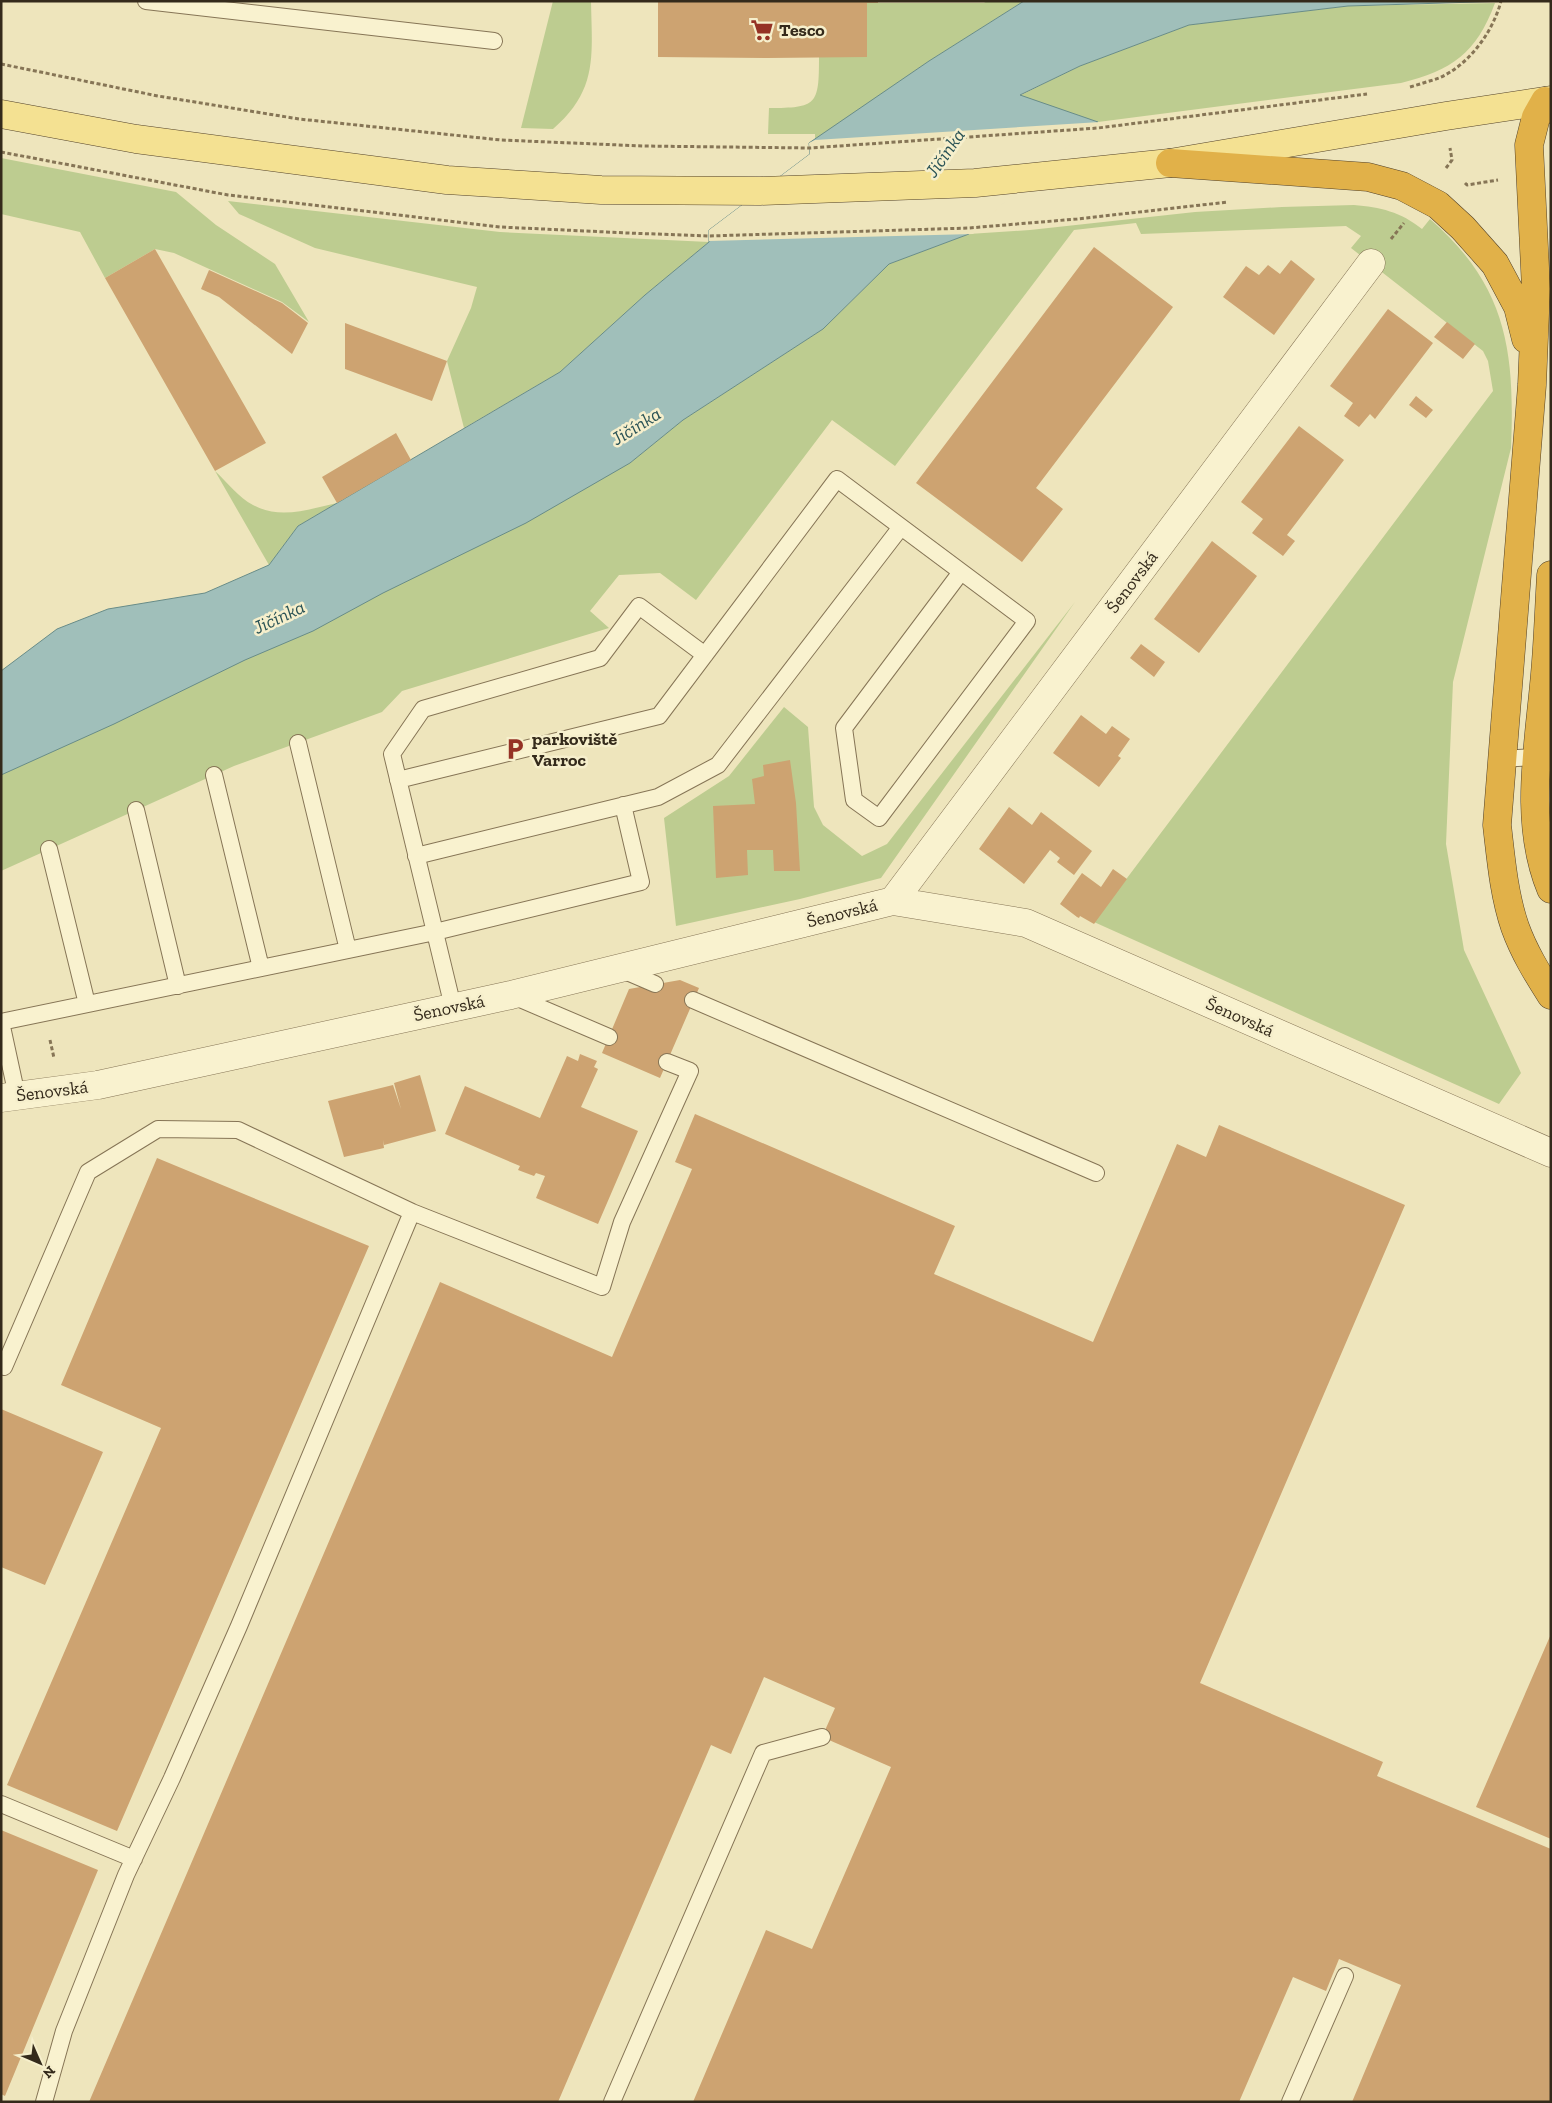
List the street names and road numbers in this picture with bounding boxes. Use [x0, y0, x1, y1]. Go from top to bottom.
street label: Šenovská [1101, 546, 1163, 617]
street label: Šenovská [804, 894, 880, 932]
street label: Šenovská [411, 990, 487, 1026]
street label: Šenovská [1203, 992, 1278, 1042]
street label: Šenovská [15, 1076, 89, 1106]

